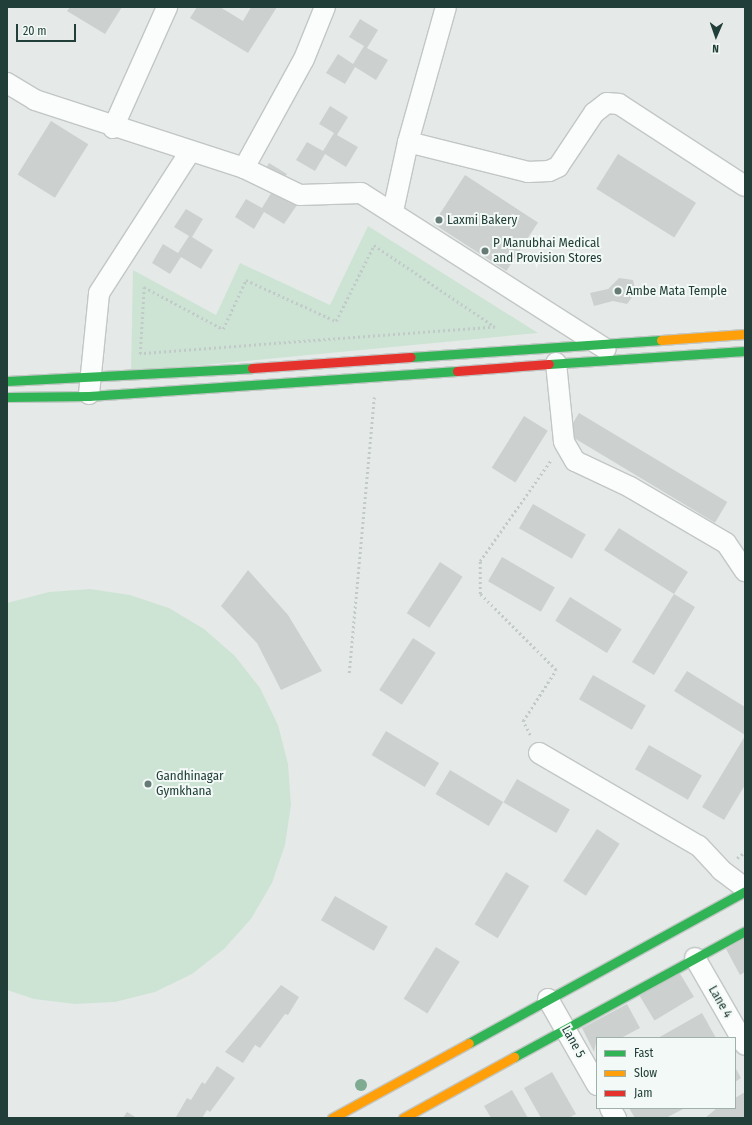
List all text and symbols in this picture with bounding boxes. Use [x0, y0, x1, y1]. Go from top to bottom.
scale bar [18, 16, 78, 42]
north arrow [696, 16, 736, 56]
text: 20 m [23, 24, 47, 38]
text: N [712, 42, 719, 55]
place label: Laxmi Bakery [447, 212, 517, 228]
marker: Laxmi Bakery [434, 215, 444, 225]
place label: P Manubhai Medical and Provision Stores [493, 236, 602, 267]
marker: P Manubhai Medical and Provision Stores [480, 246, 490, 256]
place label: Ambe Mata Temple [626, 283, 727, 299]
marker: Ambe Mata Temple [613, 286, 623, 296]
place label: Gandhinagar Gymkhana [156, 769, 224, 800]
marker: Gandhinagar Gymkhana [143, 779, 153, 789]
street label: Lane 4 [705, 983, 735, 1021]
street label: Lane 5 [558, 1023, 588, 1061]
legend [596, 1037, 736, 1109]
text: Fast [634, 1046, 653, 1060]
text: Slow [634, 1066, 657, 1080]
text: Jam [634, 1086, 652, 1100]

